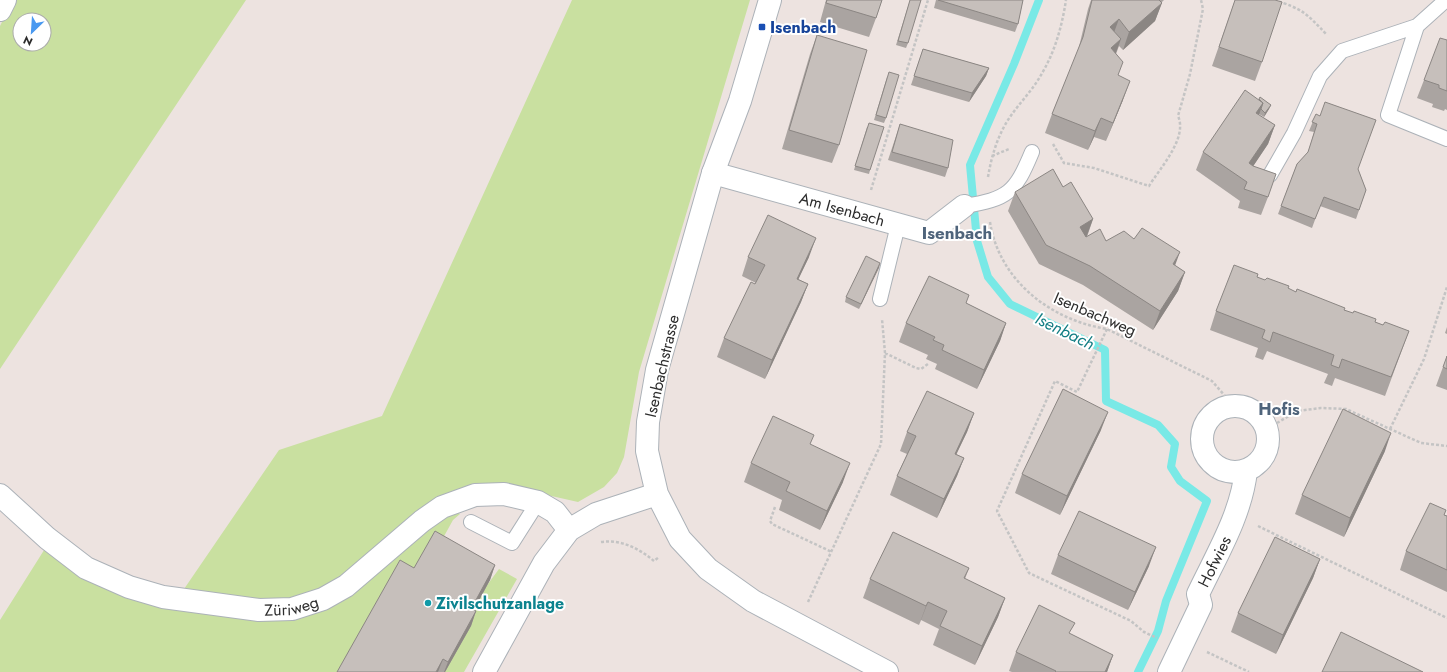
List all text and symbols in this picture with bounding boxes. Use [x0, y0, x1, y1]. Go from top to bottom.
north arrow [12, 12, 52, 52]
place label: Isenbach [770, 16, 836, 39]
marker: Isenbach [757, 22, 767, 32]
text: N [20, 32, 35, 50]
street label: Am Isenbach [797, 186, 887, 232]
district label: Isenbach [922, 221, 992, 245]
street label: Isenbachweg [1051, 288, 1139, 340]
water label: Isenbach [1032, 308, 1098, 354]
street label: Isenbachstrasse [639, 313, 685, 419]
district label: Hofis [1258, 397, 1300, 421]
street label: Hofwies [1192, 532, 1236, 591]
street label: Züriweg [264, 590, 321, 621]
place label: Zivilschutzanlage [436, 592, 564, 615]
marker: Zivilschutzanlage [423, 598, 433, 608]

